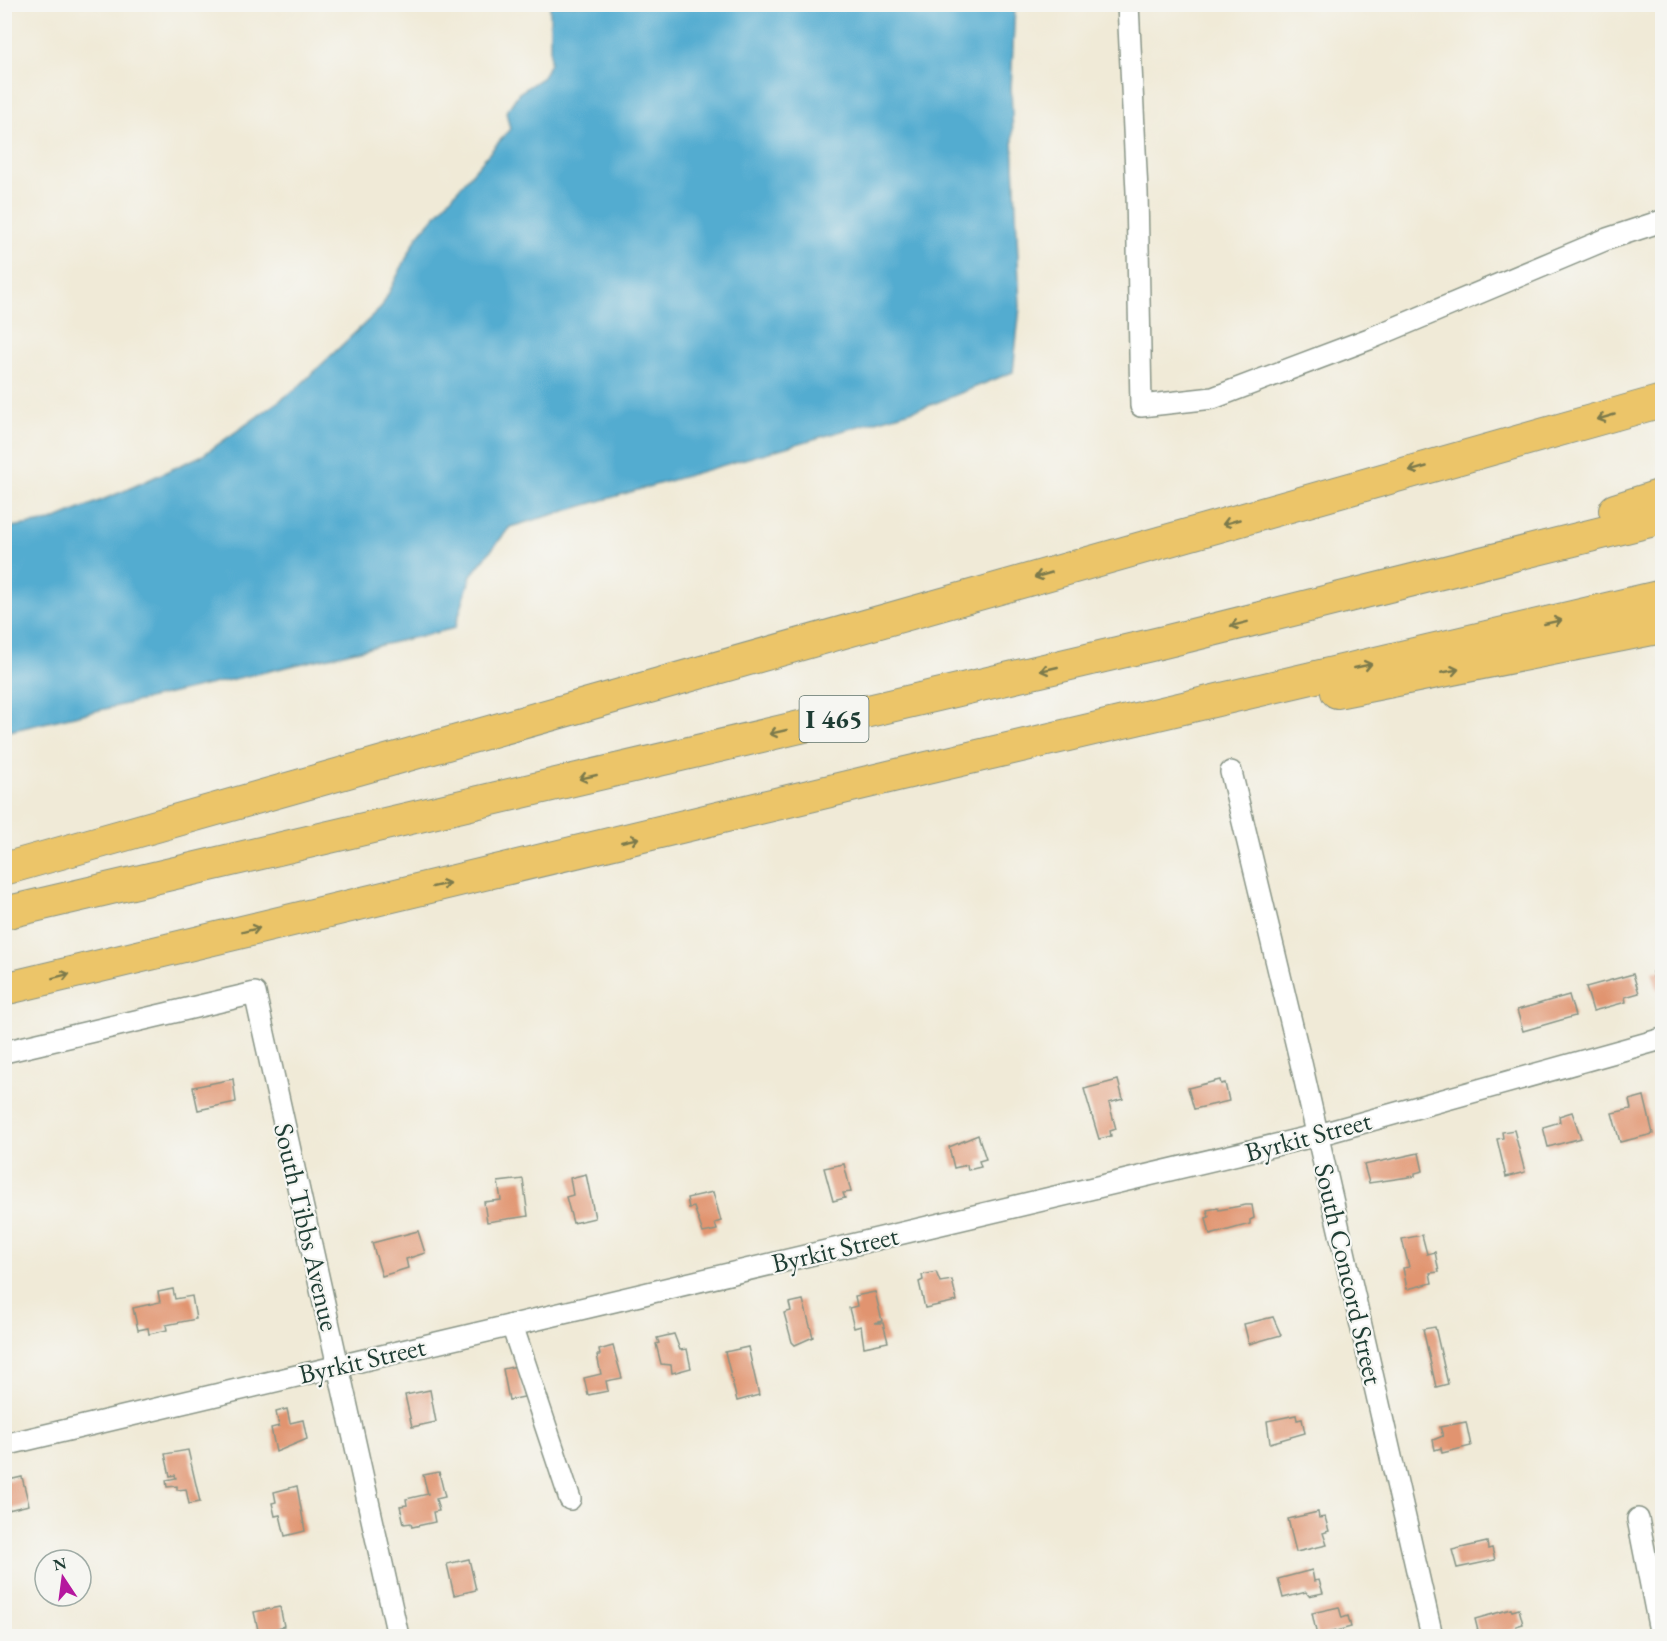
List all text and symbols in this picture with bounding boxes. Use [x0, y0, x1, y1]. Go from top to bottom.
one-way arrow [1597, 411, 1616, 423]
one-way arrow [1409, 464, 1428, 475]
one-way arrow [1222, 517, 1241, 528]
one-way arrow [1034, 570, 1053, 582]
one-way arrow [1543, 615, 1562, 627]
one-way arrow [1230, 618, 1249, 630]
one-way arrow [1353, 659, 1372, 671]
one-way arrow [1040, 663, 1059, 675]
one-way arrow [1440, 666, 1459, 677]
road number: I 465 [800, 696, 868, 742]
one-way arrow [768, 727, 787, 739]
one-way arrow [578, 771, 597, 783]
one-way arrow [621, 833, 640, 845]
one-way arrow [431, 878, 450, 890]
one-way arrow [241, 924, 260, 935]
one-way arrow [52, 969, 71, 981]
street label: Byrkit Street [1241, 1102, 1375, 1170]
street label: South Tibbs Avenue [266, 1120, 348, 1334]
street label: South Concord Street [1307, 1160, 1392, 1389]
street label: Byrkit Street [768, 1217, 902, 1281]
street label: Byrkit Street [295, 1328, 429, 1392]
north arrow [33, 1548, 93, 1608]
text: N [51, 1552, 68, 1576]

